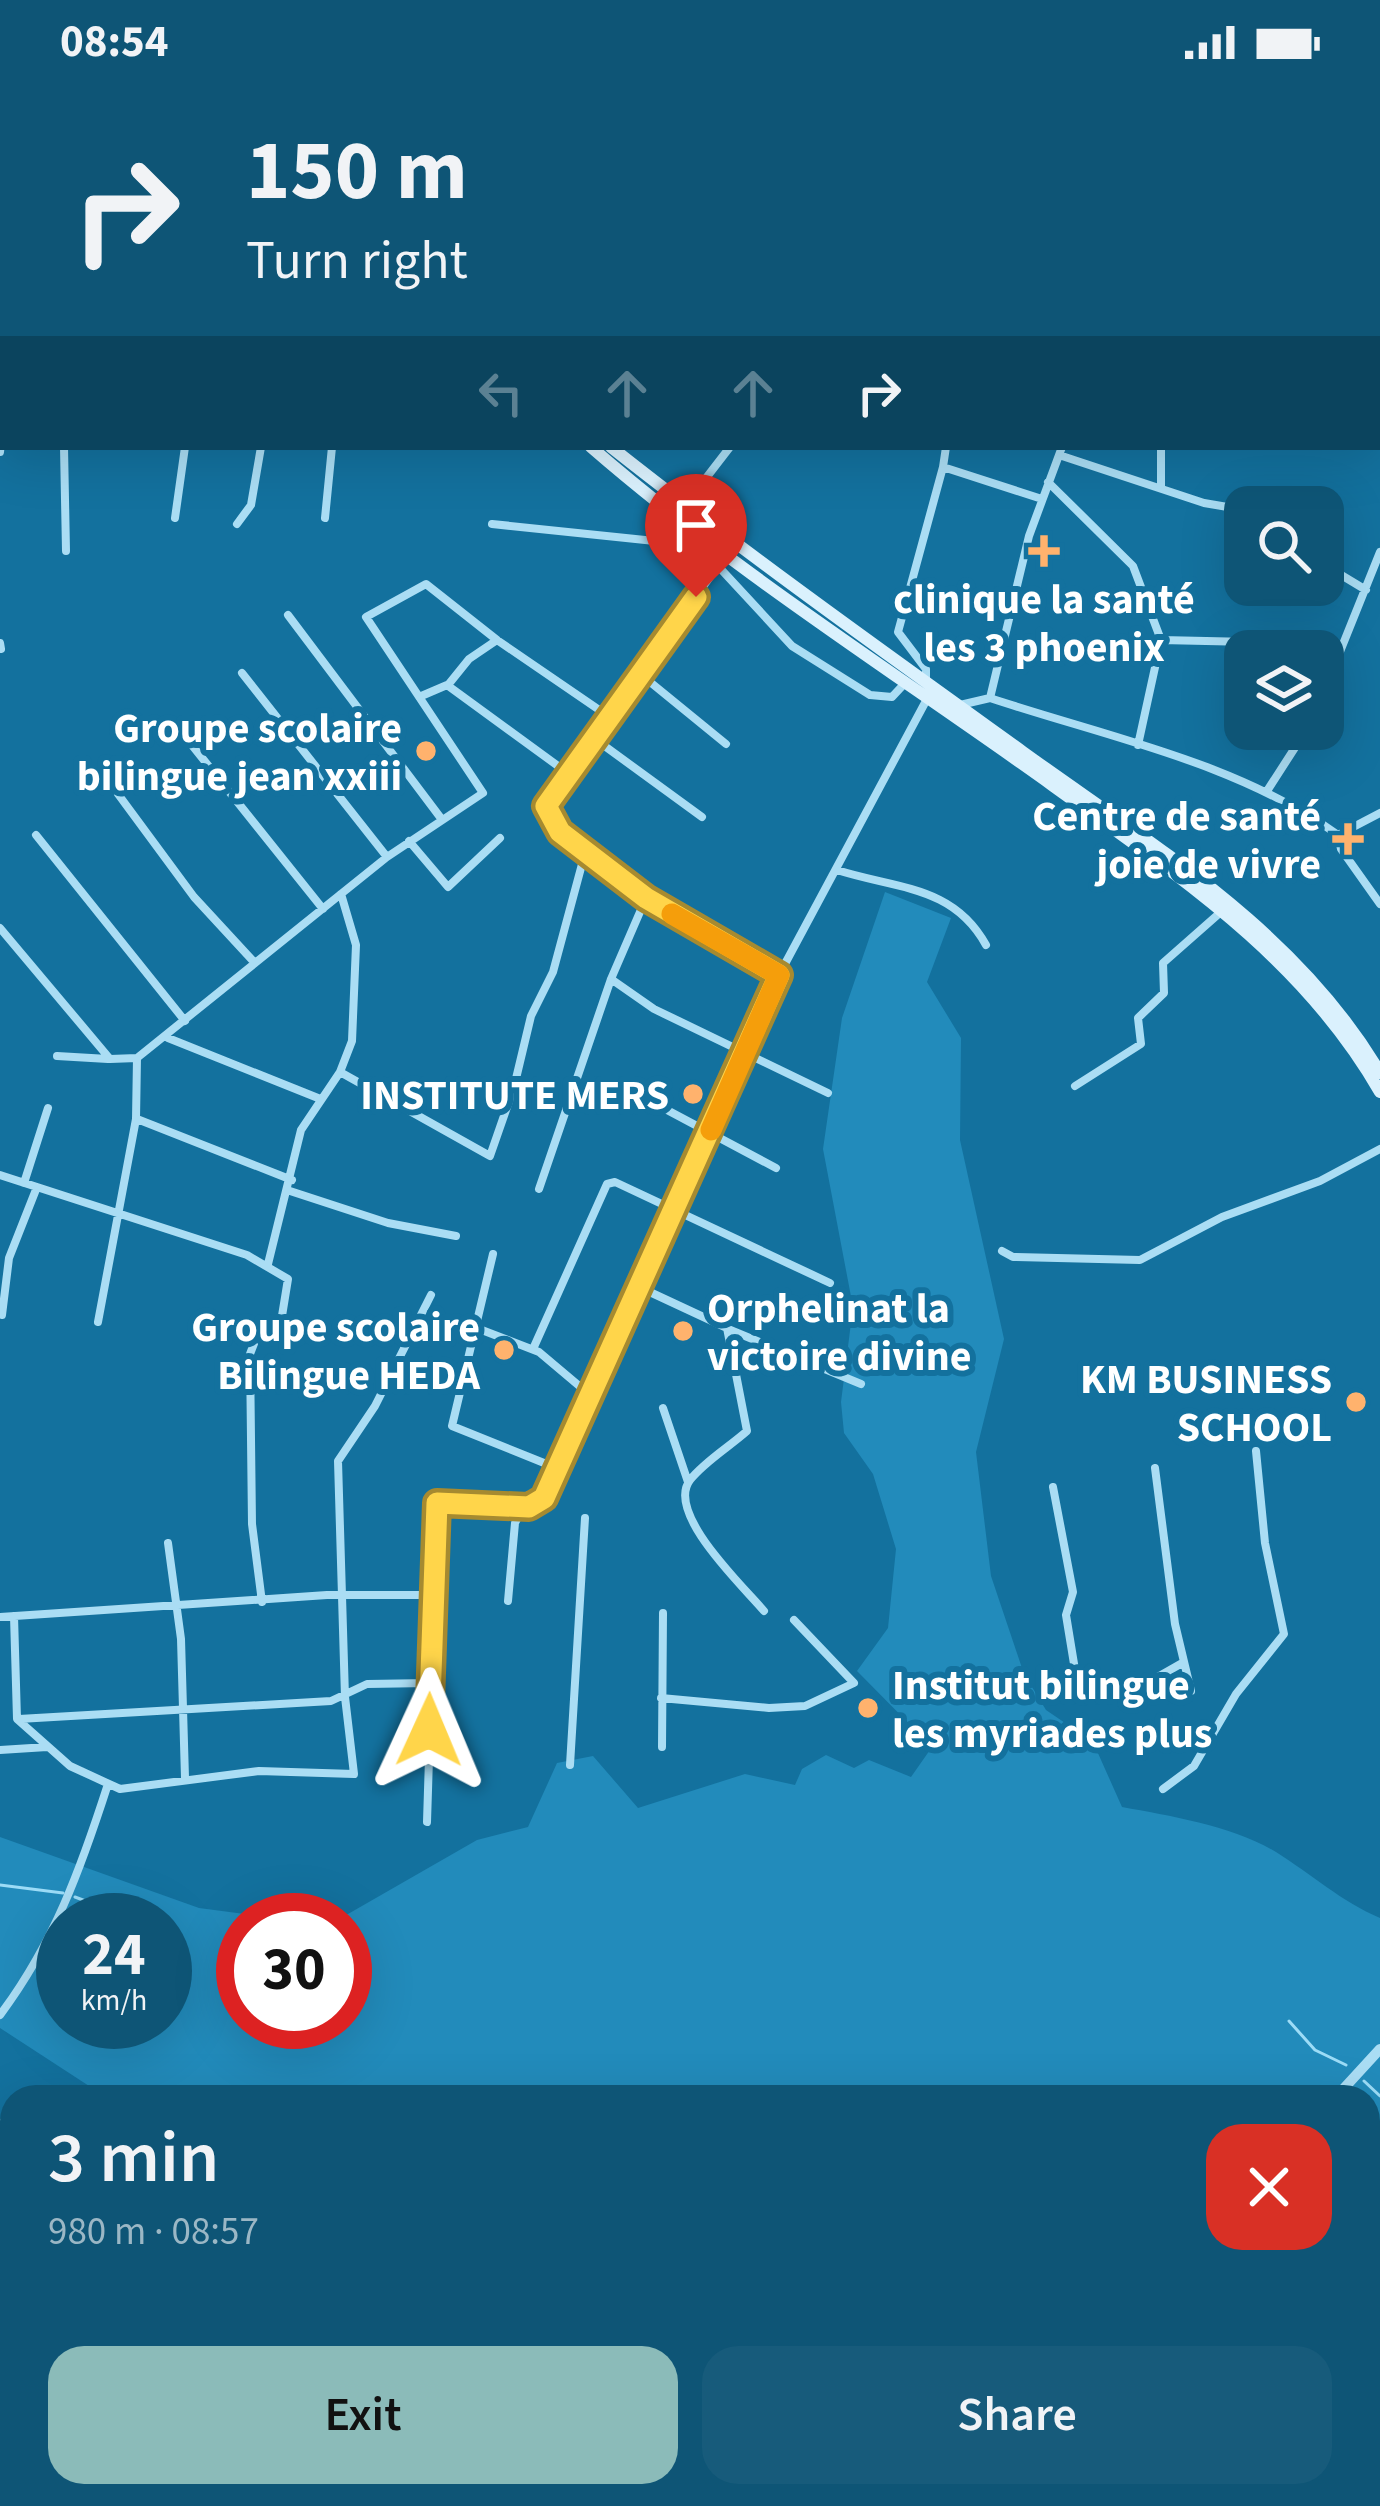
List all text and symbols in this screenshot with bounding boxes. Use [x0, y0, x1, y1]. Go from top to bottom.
text: 08:54 [60, 10, 169, 74]
text: 150 m [246, 112, 468, 232]
icon: right [48, 132, 204, 288]
text: Turn right [246, 223, 468, 300]
icon: left [468, 360, 534, 426]
icon: ahead [594, 360, 660, 426]
icon: ahead [720, 360, 786, 426]
icon: right [846, 360, 912, 426]
pin [645, 474, 747, 597]
map controls [1224, 486, 1344, 750]
button: search [1224, 486, 1344, 606]
icon: arrive [663, 492, 729, 558]
marker: clinique la santé les 3 phoenix [1028, 535, 1060, 567]
place label: clinique la santé les 3 phoenix [893, 570, 1195, 678]
button: layers [1224, 630, 1344, 750]
place label: Groupe scolaire bilingue jean xxiii [77, 699, 402, 807]
marker: Groupe scolaire bilingue jean xxiii [413, 738, 439, 764]
place label: Centre de santé joie de vivre [1032, 787, 1321, 895]
marker: Centre de santé joie de vivre [1332, 823, 1364, 855]
place label: INSTITUTE MERS [360, 1066, 669, 1126]
marker: INSTITUTE MERS [680, 1081, 706, 1107]
place label: Orphelinat la victoire divine [707, 1279, 971, 1387]
place label: Groupe scolaire Bilingue HEDA [191, 1298, 481, 1406]
marker: Orphelinat la victoire divine [670, 1318, 696, 1344]
marker: Groupe scolaire Bilingue HEDA [491, 1337, 517, 1363]
place label: KM BUSINESS SCHOOL [1080, 1350, 1332, 1458]
marker: KM BUSINESS SCHOOL [1343, 1389, 1369, 1415]
place label: Institut bilingue les myriades plus [892, 1656, 1212, 1764]
position arrow [366, 1667, 492, 1793]
marker: Institut bilingue les myriades plus [855, 1695, 881, 1721]
speed limit sign: 30 [216, 1893, 372, 2049]
text: 24 [82, 1913, 146, 1998]
text: km/h [81, 1979, 147, 2022]
text: 3 min [48, 2107, 219, 2210]
button: close [1206, 2124, 1332, 2250]
text: 980 m · 08:57 [48, 2204, 259, 2260]
button: Exit [48, 2346, 678, 2484]
button: Share [702, 2346, 1332, 2484]

